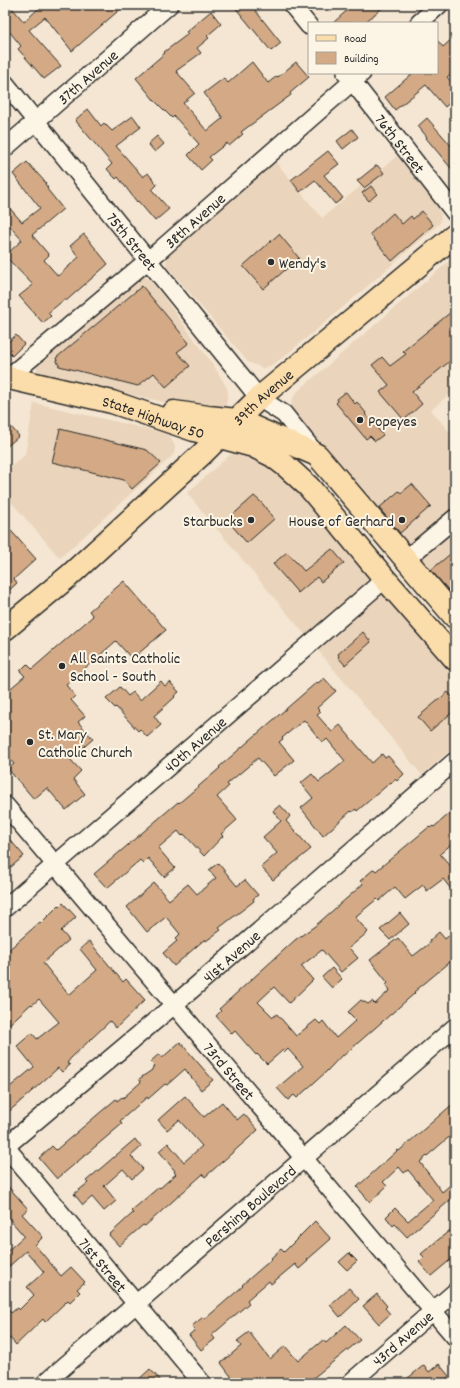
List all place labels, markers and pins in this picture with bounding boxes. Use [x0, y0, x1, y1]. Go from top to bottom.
place label: Wendy's [279, 253, 327, 276]
marker: Wendy's [266, 257, 276, 267]
place label: Popeyes [368, 411, 417, 434]
marker: Popeyes [355, 415, 365, 425]
place label: Starbucks [183, 511, 243, 534]
place label: House of Gerhard [289, 511, 394, 534]
marker: Starbucks [246, 515, 256, 525]
marker: House of Gerhard [397, 515, 407, 525]
place label: All Saints Catholic School - South [70, 648, 180, 689]
marker: All Saints Catholic School - South [57, 661, 67, 671]
place label: St. Mary Catholic Church [38, 724, 132, 765]
marker: St. Mary Catholic Church [25, 737, 35, 747]

